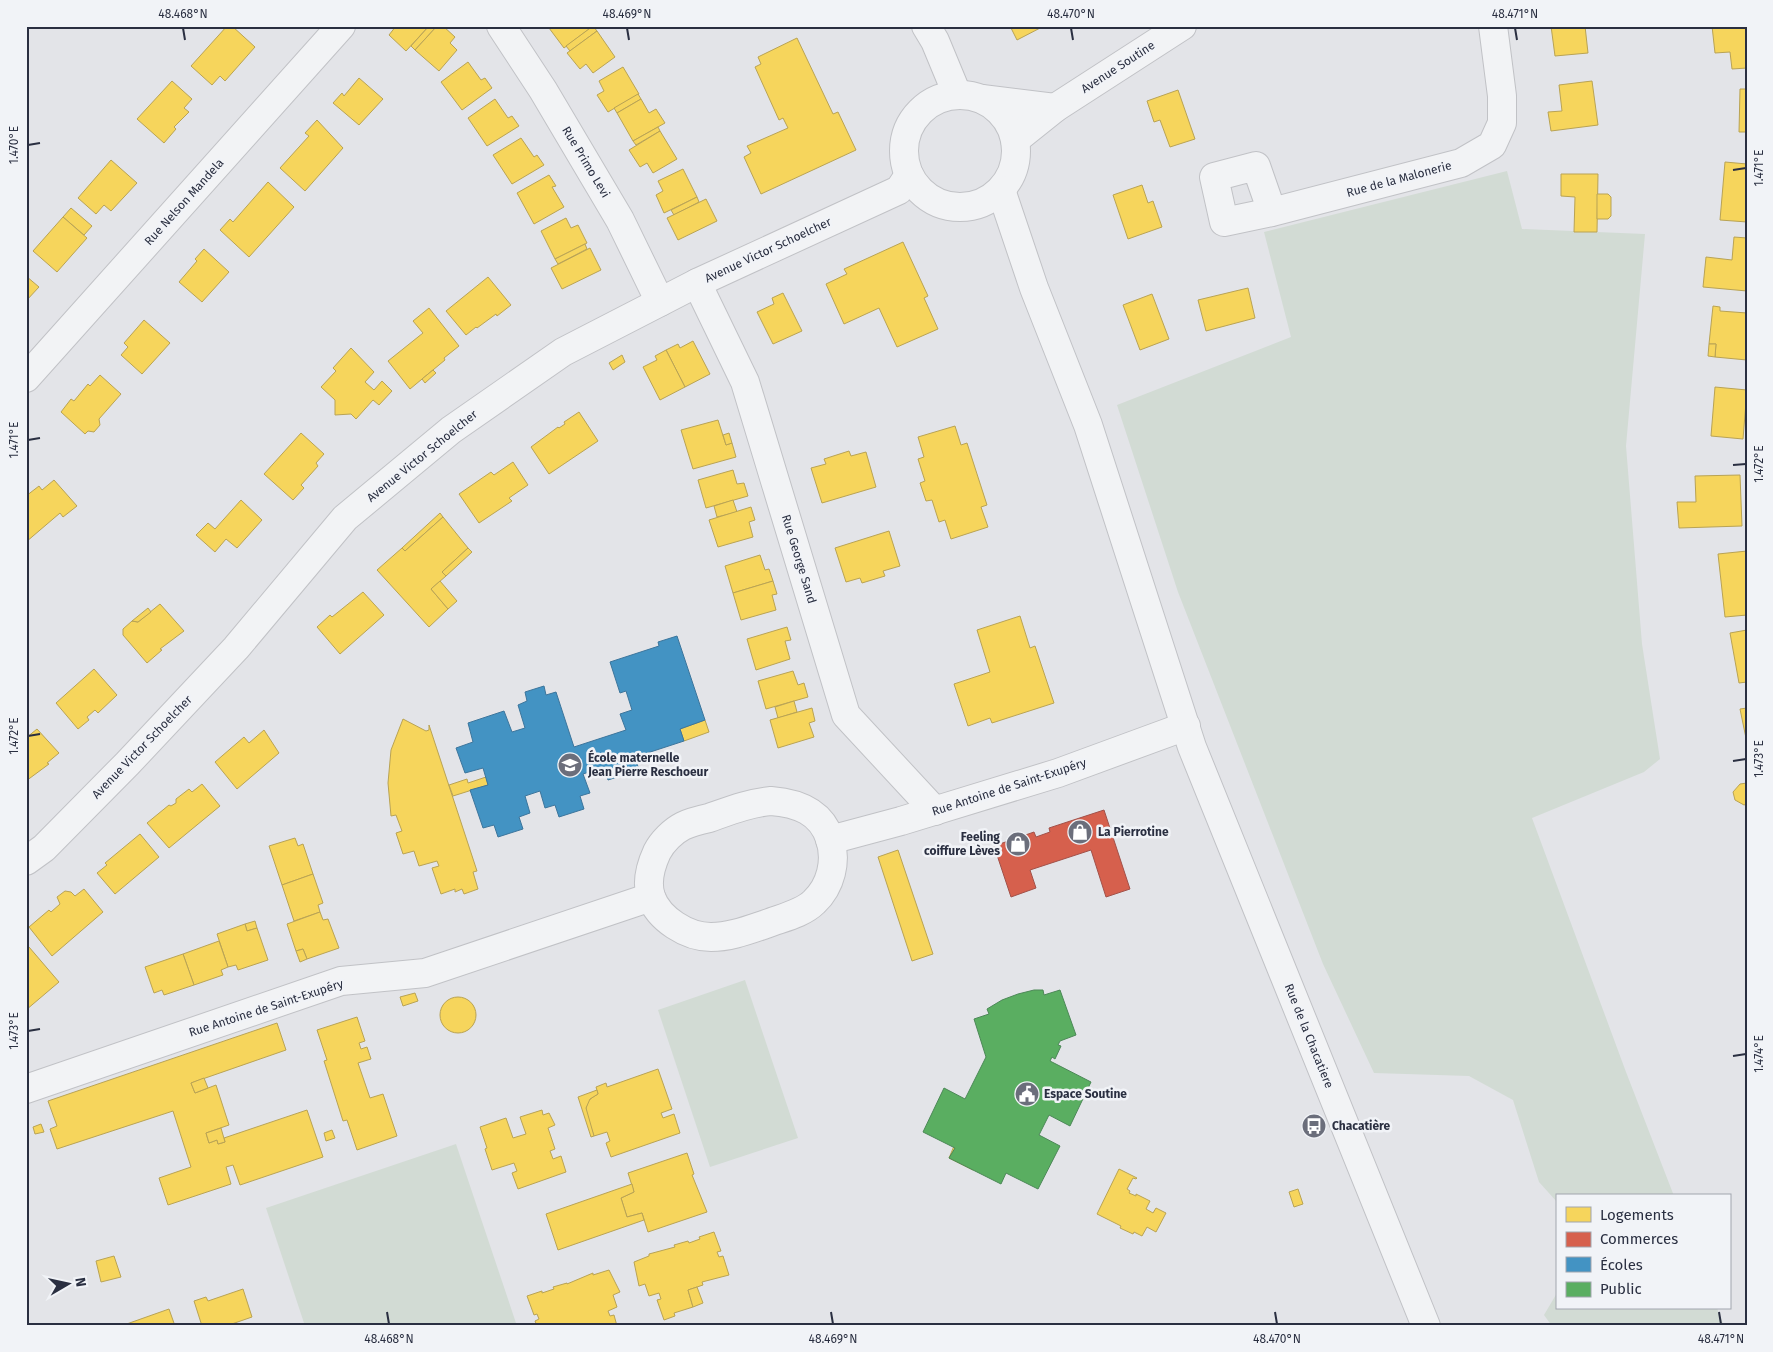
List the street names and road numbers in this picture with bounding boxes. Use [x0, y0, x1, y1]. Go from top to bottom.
street label: Avenue Soutine [1079, 38, 1157, 96]
street label: Rue Primo Levi [559, 124, 613, 200]
street label: Rue Nelson Mandela [141, 156, 227, 248]
street label: Rue de la Malonerie [1345, 158, 1453, 200]
street label: Avenue Victor Schoelcher [702, 214, 834, 286]
street label: Avenue Victor Schoelcher [364, 407, 480, 505]
street label: Rue George Sand [779, 513, 819, 605]
street label: Avenue Victor Schoelcher [89, 692, 195, 802]
street label: Rue Antoine de Saint-Exupéry [930, 755, 1088, 819]
street label: Rue Antoine de Saint-Exupéry [187, 976, 345, 1040]
street label: Rue de la Chacatiere [1282, 982, 1336, 1090]

